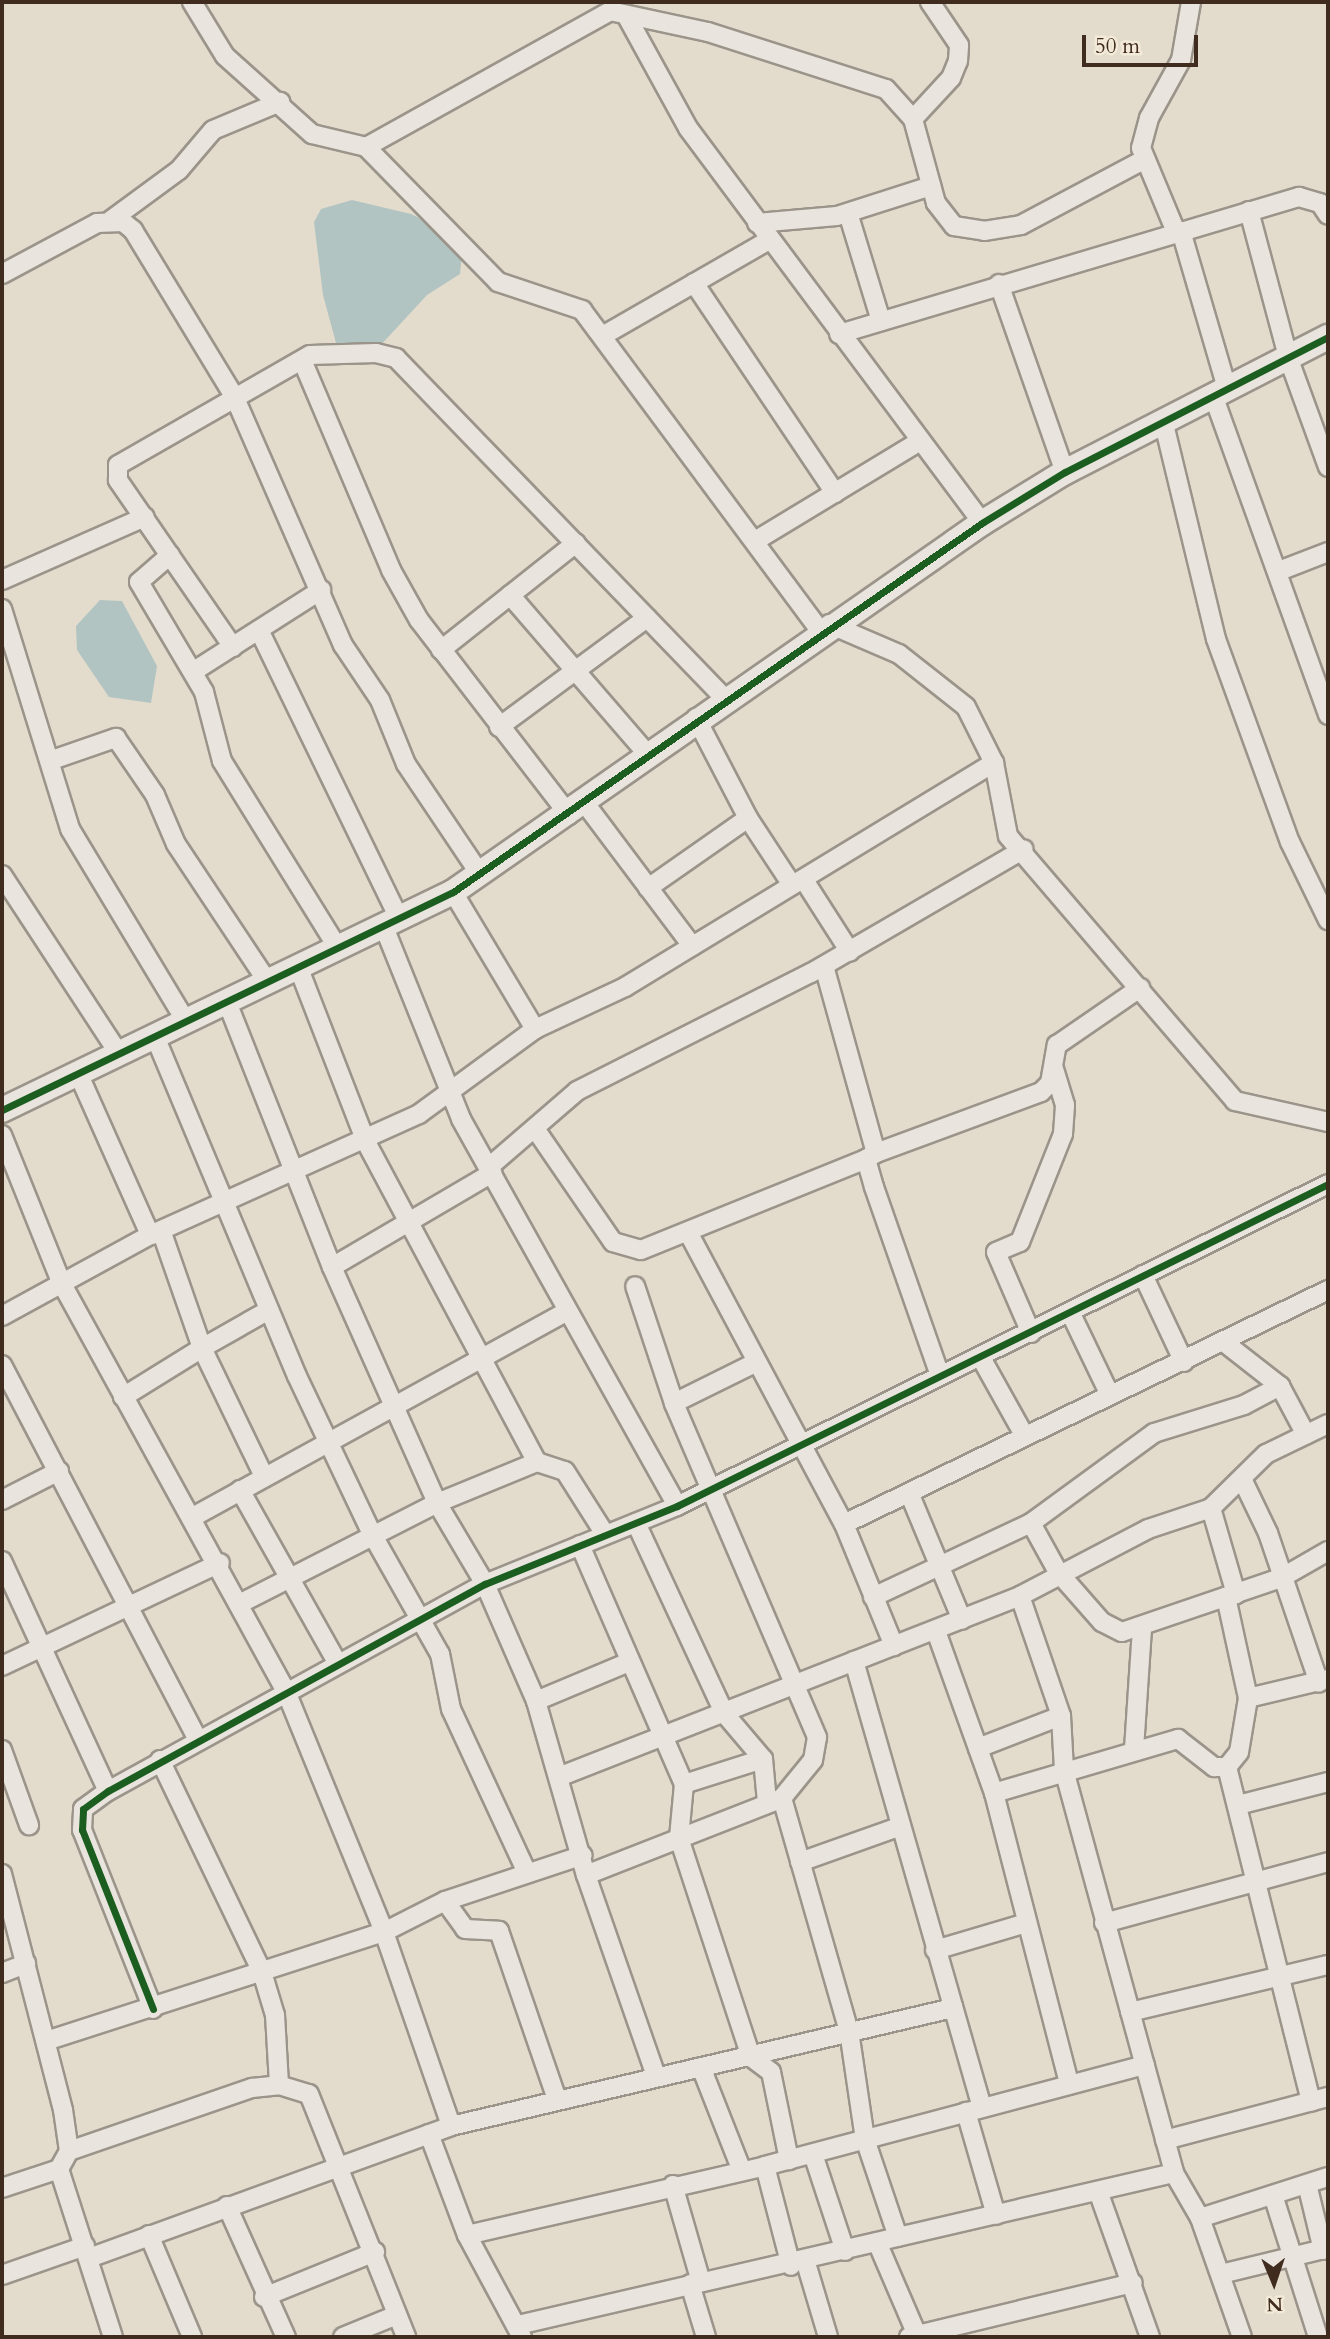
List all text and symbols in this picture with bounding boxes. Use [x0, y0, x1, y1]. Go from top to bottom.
scale bar [1085, 21, 1200, 65]
text: 50 m [1095, 32, 1140, 61]
north arrow [1239, 2248, 1309, 2318]
text: N [1266, 2291, 1283, 2317]

